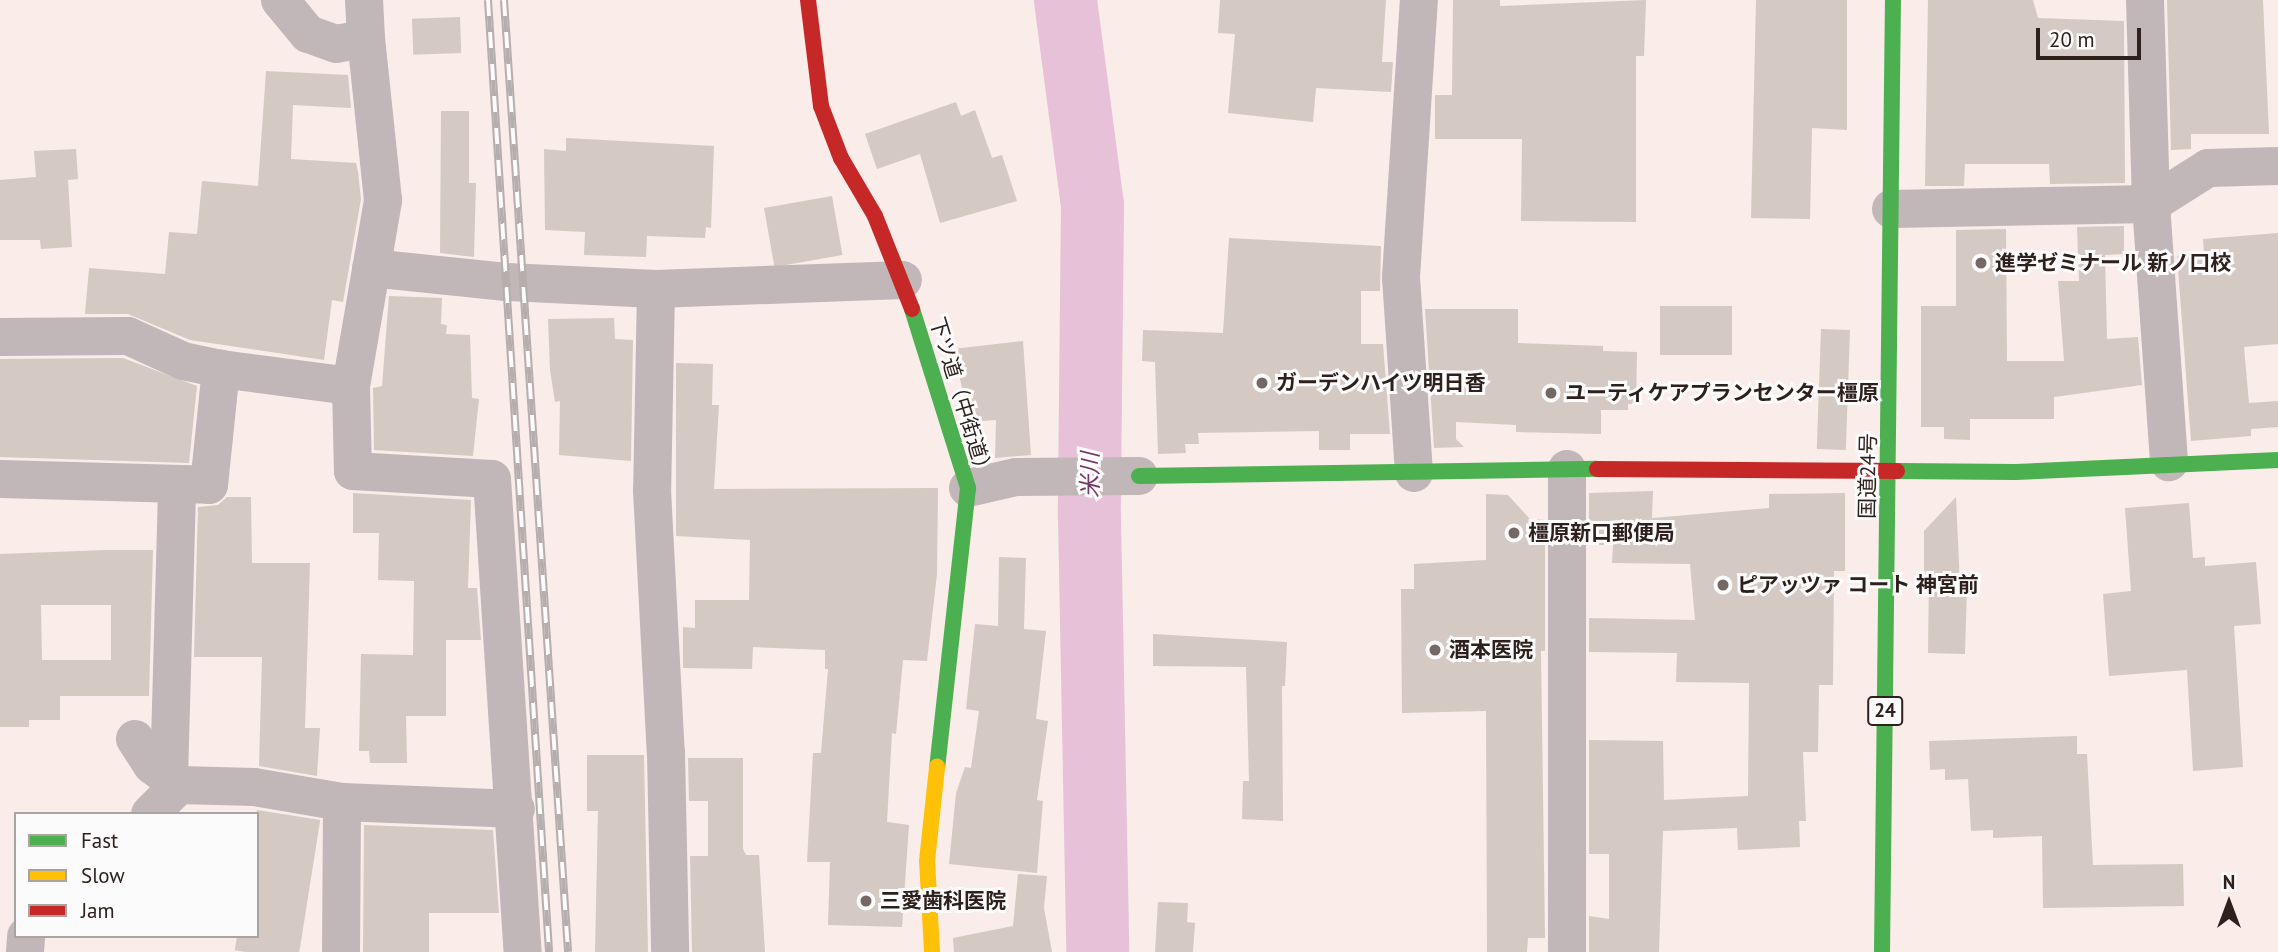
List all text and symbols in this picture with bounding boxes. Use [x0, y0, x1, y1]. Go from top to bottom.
scale bar [2040, 14, 2145, 58]
text: 20 m [2049, 26, 2095, 53]
place label: 進学ゼミナール 新ノ口校 [1995, 250, 2231, 276]
marker: 進学ゼミナール 新ノ口校 [1973, 255, 1989, 271]
street label: 下ツ道（中街道） [924, 314, 998, 482]
place label: ガーデンハイツ明日香 [1276, 370, 1486, 396]
marker: ガーデンハイツ明日香 [1254, 375, 1270, 391]
place label: ユーティケアプランセンター橿原 [1565, 380, 1880, 406]
marker: ユーティケアプランセンター橿原 [1543, 385, 1559, 401]
street label: 国道24号 [1855, 433, 1881, 519]
water label: 米川 [1076, 452, 1104, 498]
place label: 橿原新口郵便局 [1528, 520, 1675, 546]
marker: 橿原新口郵便局 [1506, 525, 1522, 541]
place label: ピアッツァ コート 神宮前 [1737, 572, 1979, 598]
marker: ピアッツァ コート 神宮前 [1715, 577, 1731, 593]
place label: 酒本医院 [1449, 637, 1533, 663]
marker: 酒本医院 [1427, 642, 1443, 658]
road number: 24 [1866, 696, 1904, 726]
legend [14, 812, 259, 938]
text: Fast [81, 827, 118, 854]
text: Slow [81, 862, 125, 889]
north arrow [2194, 868, 2264, 938]
text: N [2223, 870, 2235, 894]
place label: 三愛歯科医院 [880, 888, 1006, 914]
marker: 三愛歯科医院 [858, 893, 874, 909]
text: Jam [81, 897, 115, 924]

